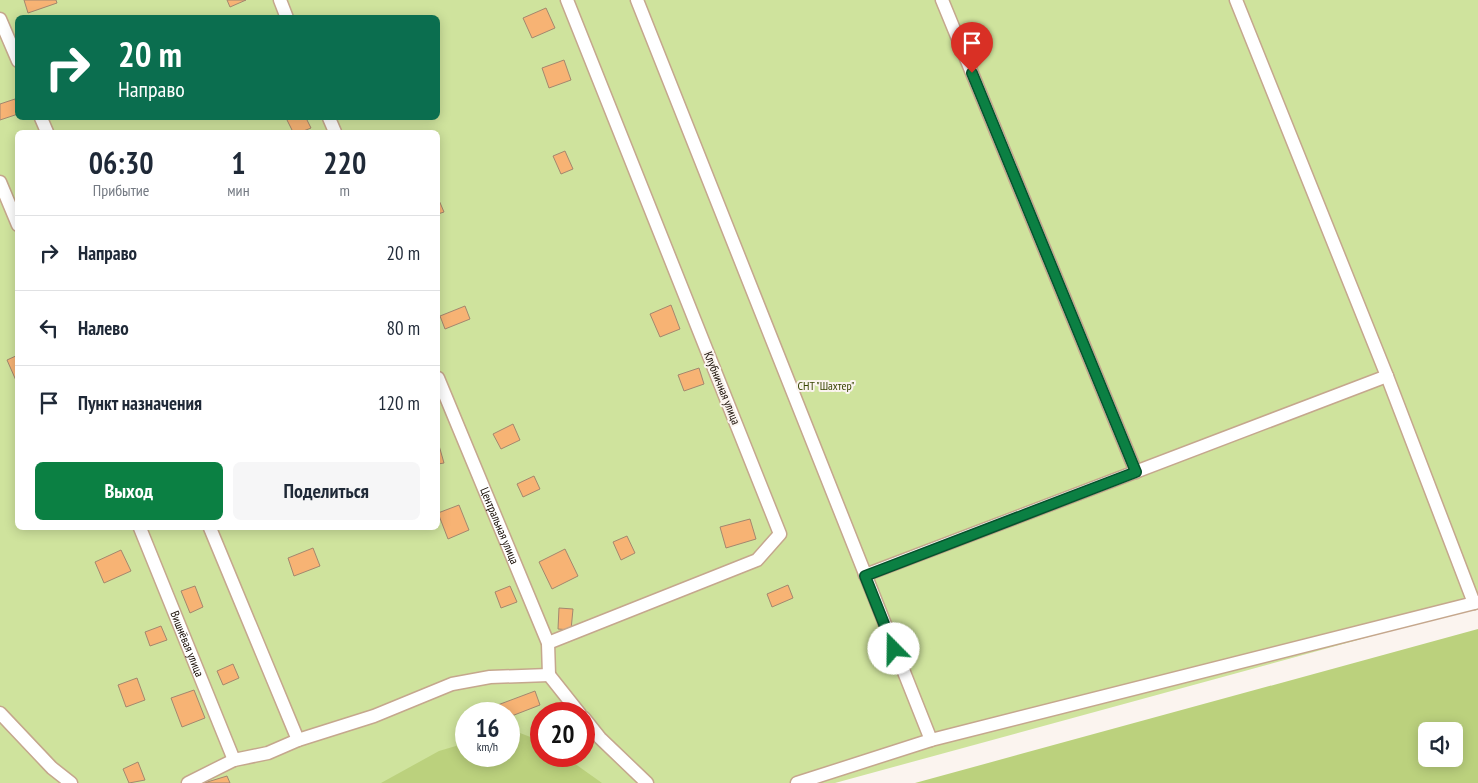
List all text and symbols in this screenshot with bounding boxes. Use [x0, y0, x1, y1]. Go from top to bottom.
pin [951, 22, 993, 73]
icon: arrive [958, 29, 986, 57]
text: 20 m [118, 31, 182, 77]
icon: right [35, 35, 100, 100]
text: Направо [118, 75, 185, 103]
text: 06:30 [89, 143, 154, 182]
text: 1 [231, 143, 246, 182]
text: 220 [323, 143, 366, 182]
text: Прибытие [93, 180, 149, 200]
text: мин [227, 180, 250, 200]
text: m [340, 180, 350, 200]
icon: right [35, 239, 63, 267]
text: Направо [78, 241, 137, 265]
text: 20 m [387, 241, 420, 265]
icon: left [35, 314, 63, 342]
text: Налево [78, 316, 129, 340]
text: 80 m [387, 316, 420, 340]
street label: Клубничная улица [701, 349, 744, 427]
park label: СНТ "Шахтер" [797, 378, 855, 393]
icon: arrive [35, 389, 63, 417]
text: Пункт назначения [78, 391, 202, 415]
text: 120 m [378, 391, 420, 415]
button: Выход [35, 462, 223, 520]
button: Поделиться [233, 462, 420, 520]
street label: Центральная улица [477, 485, 522, 566]
street label: Вишнёвая улица [167, 609, 208, 679]
position arrow [867, 622, 919, 674]
speed limit sign: 20 [530, 702, 595, 767]
text: 16 [476, 712, 499, 744]
map controls [1418, 722, 1463, 767]
button: sound [1418, 722, 1463, 767]
text: km/h [477, 739, 498, 754]

